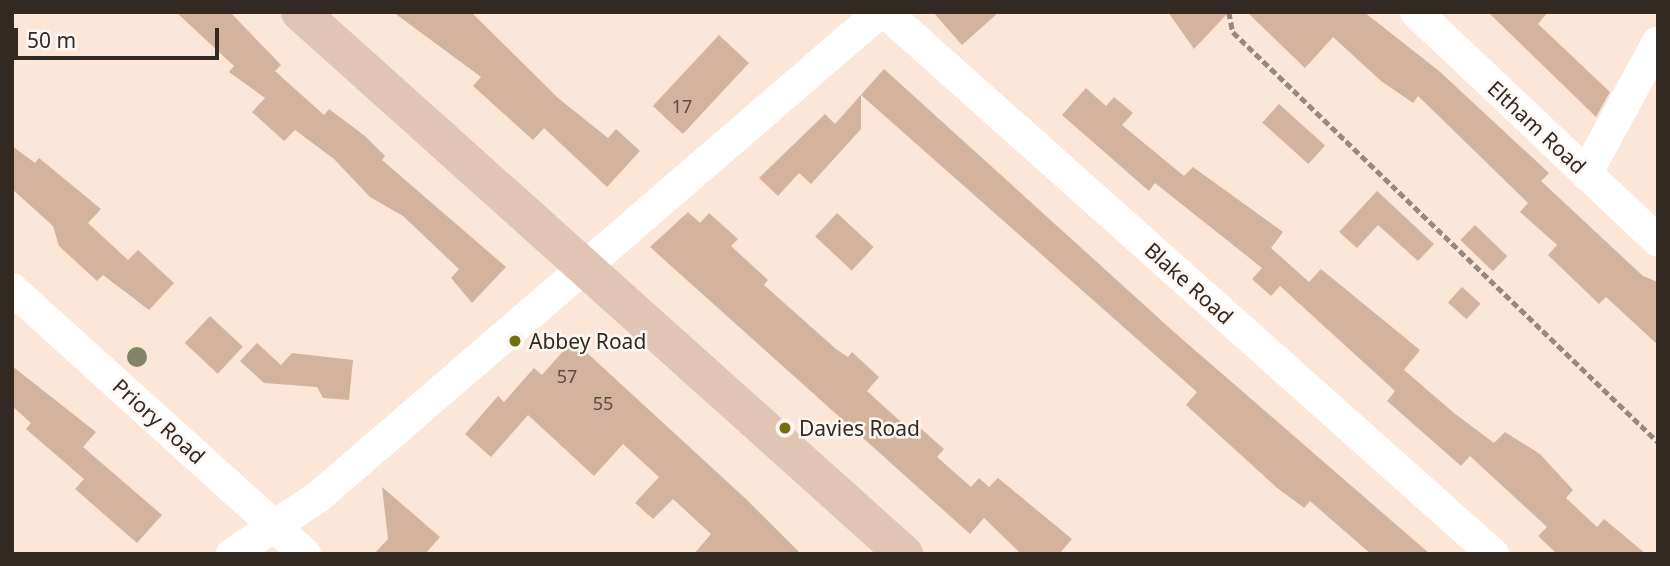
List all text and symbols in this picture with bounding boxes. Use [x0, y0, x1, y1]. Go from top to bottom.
scale bar [18, 14, 222, 58]
text: 50 m [27, 26, 76, 54]
street label: Eltham Road [1483, 75, 1591, 179]
house number: 17 [672, 95, 692, 117]
street label: Blake Road [1140, 237, 1238, 329]
place label: Abbey Road [529, 328, 646, 354]
marker: Abbey Road [507, 333, 523, 349]
house number: 57 [557, 365, 577, 387]
street label: Priory Road [108, 373, 210, 469]
house number: 55 [593, 392, 613, 414]
place label: Davies Road [799, 415, 920, 441]
marker: Davies Road [777, 420, 793, 436]

